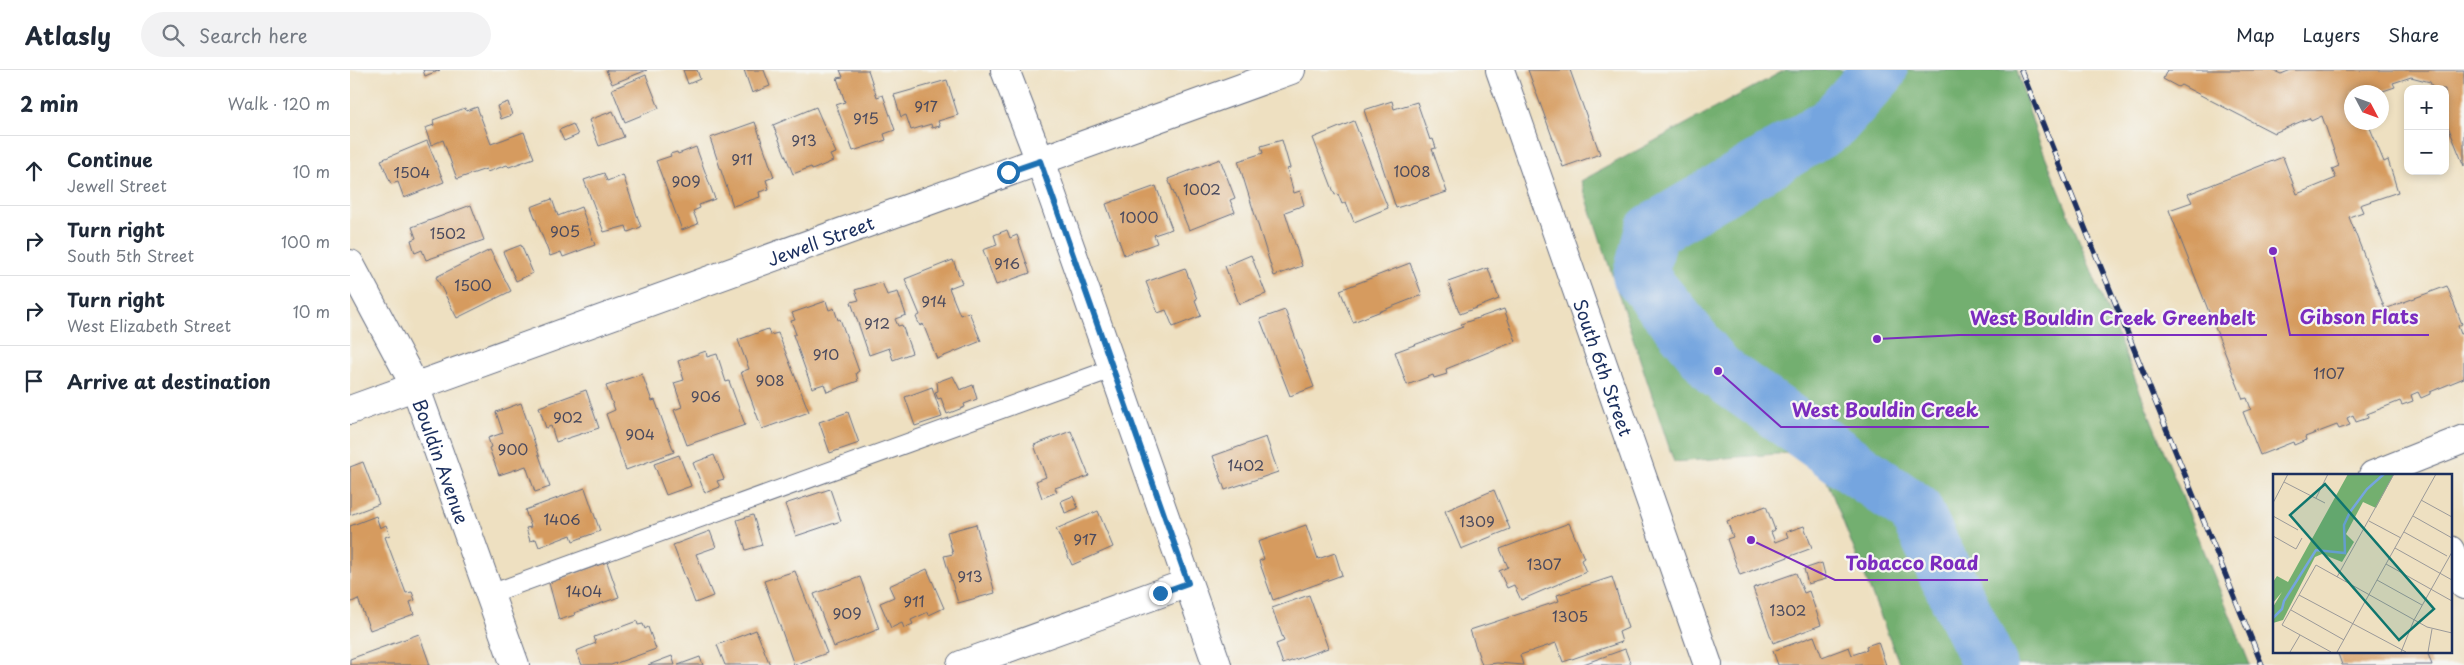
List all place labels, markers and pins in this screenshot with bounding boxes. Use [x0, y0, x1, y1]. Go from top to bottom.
callout: West Bouldin Creek Greenbelt [1959, 301, 2267, 335]
callout: Gibson Flats [2290, 301, 2429, 335]
callout: West Bouldin Creek [1781, 393, 1989, 427]
callout: Tobacco Road [1835, 546, 1988, 580]

